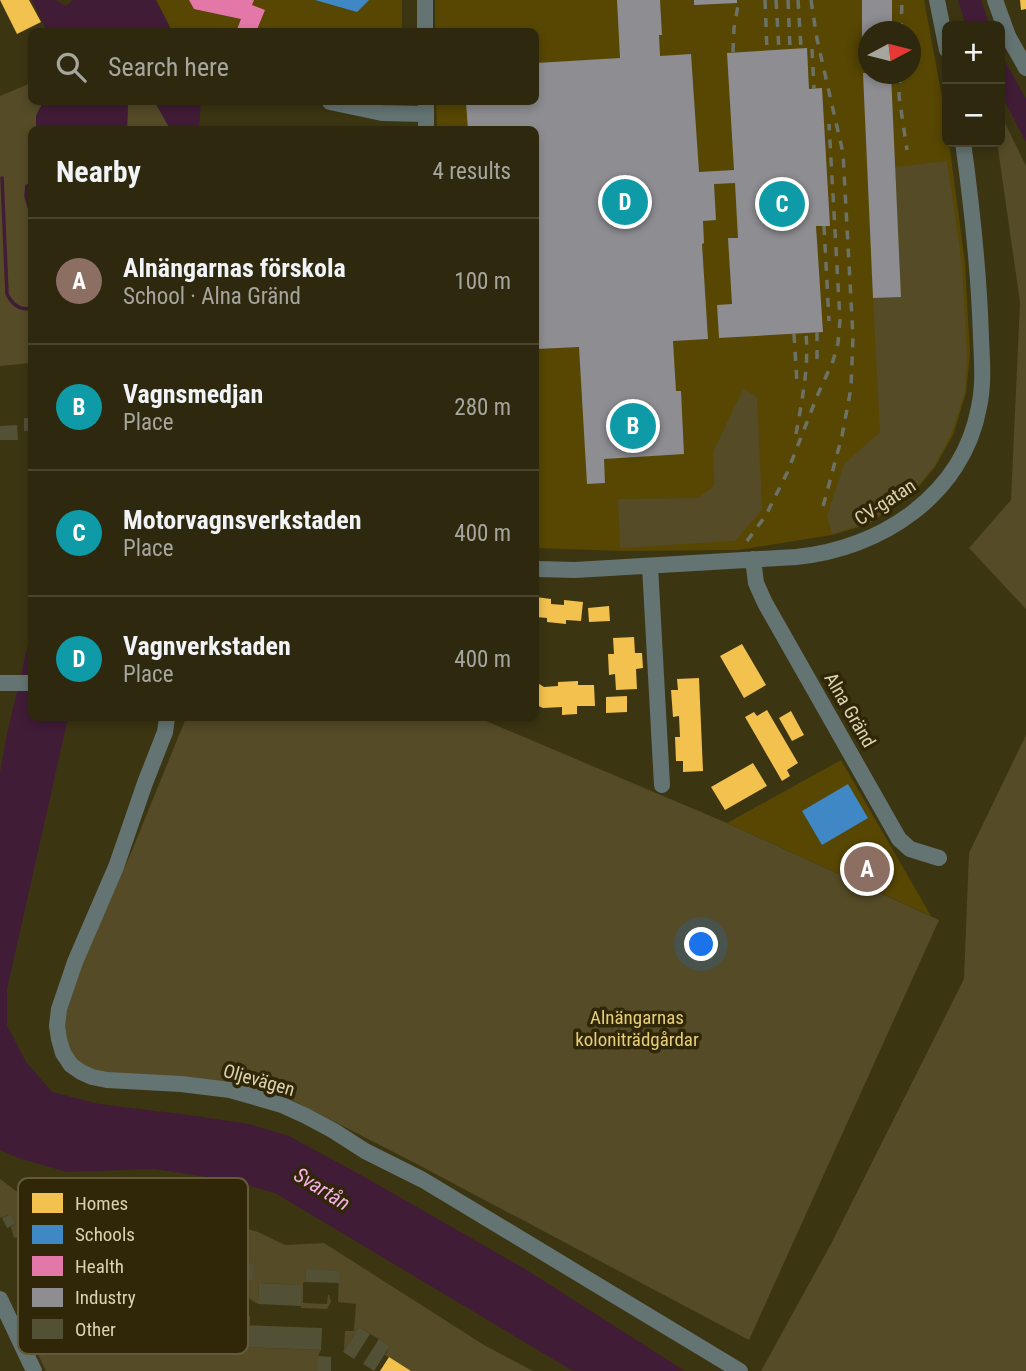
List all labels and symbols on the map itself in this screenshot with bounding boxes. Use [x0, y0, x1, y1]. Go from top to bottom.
north arrow [858, 21, 921, 84]
pin: D [602, 176, 648, 228]
pin: C [759, 178, 805, 230]
pin: B [610, 400, 656, 452]
street label: CV-gatan [850, 474, 920, 530]
street label: Alna Gränd [819, 669, 881, 751]
pin: A [844, 843, 890, 895]
your location [684, 927, 718, 961]
park label: Alnängarnas koloniträdgårdar [575, 1006, 699, 1051]
street label: Oljevägen [221, 1059, 297, 1101]
water label: Svartån [290, 1163, 354, 1215]
legend [18, 1178, 248, 1354]
text: Homes [75, 1192, 128, 1215]
text: Schools [75, 1223, 135, 1246]
text: Health [75, 1255, 124, 1278]
text: Industry [75, 1286, 136, 1309]
text: Other [75, 1318, 116, 1341]

